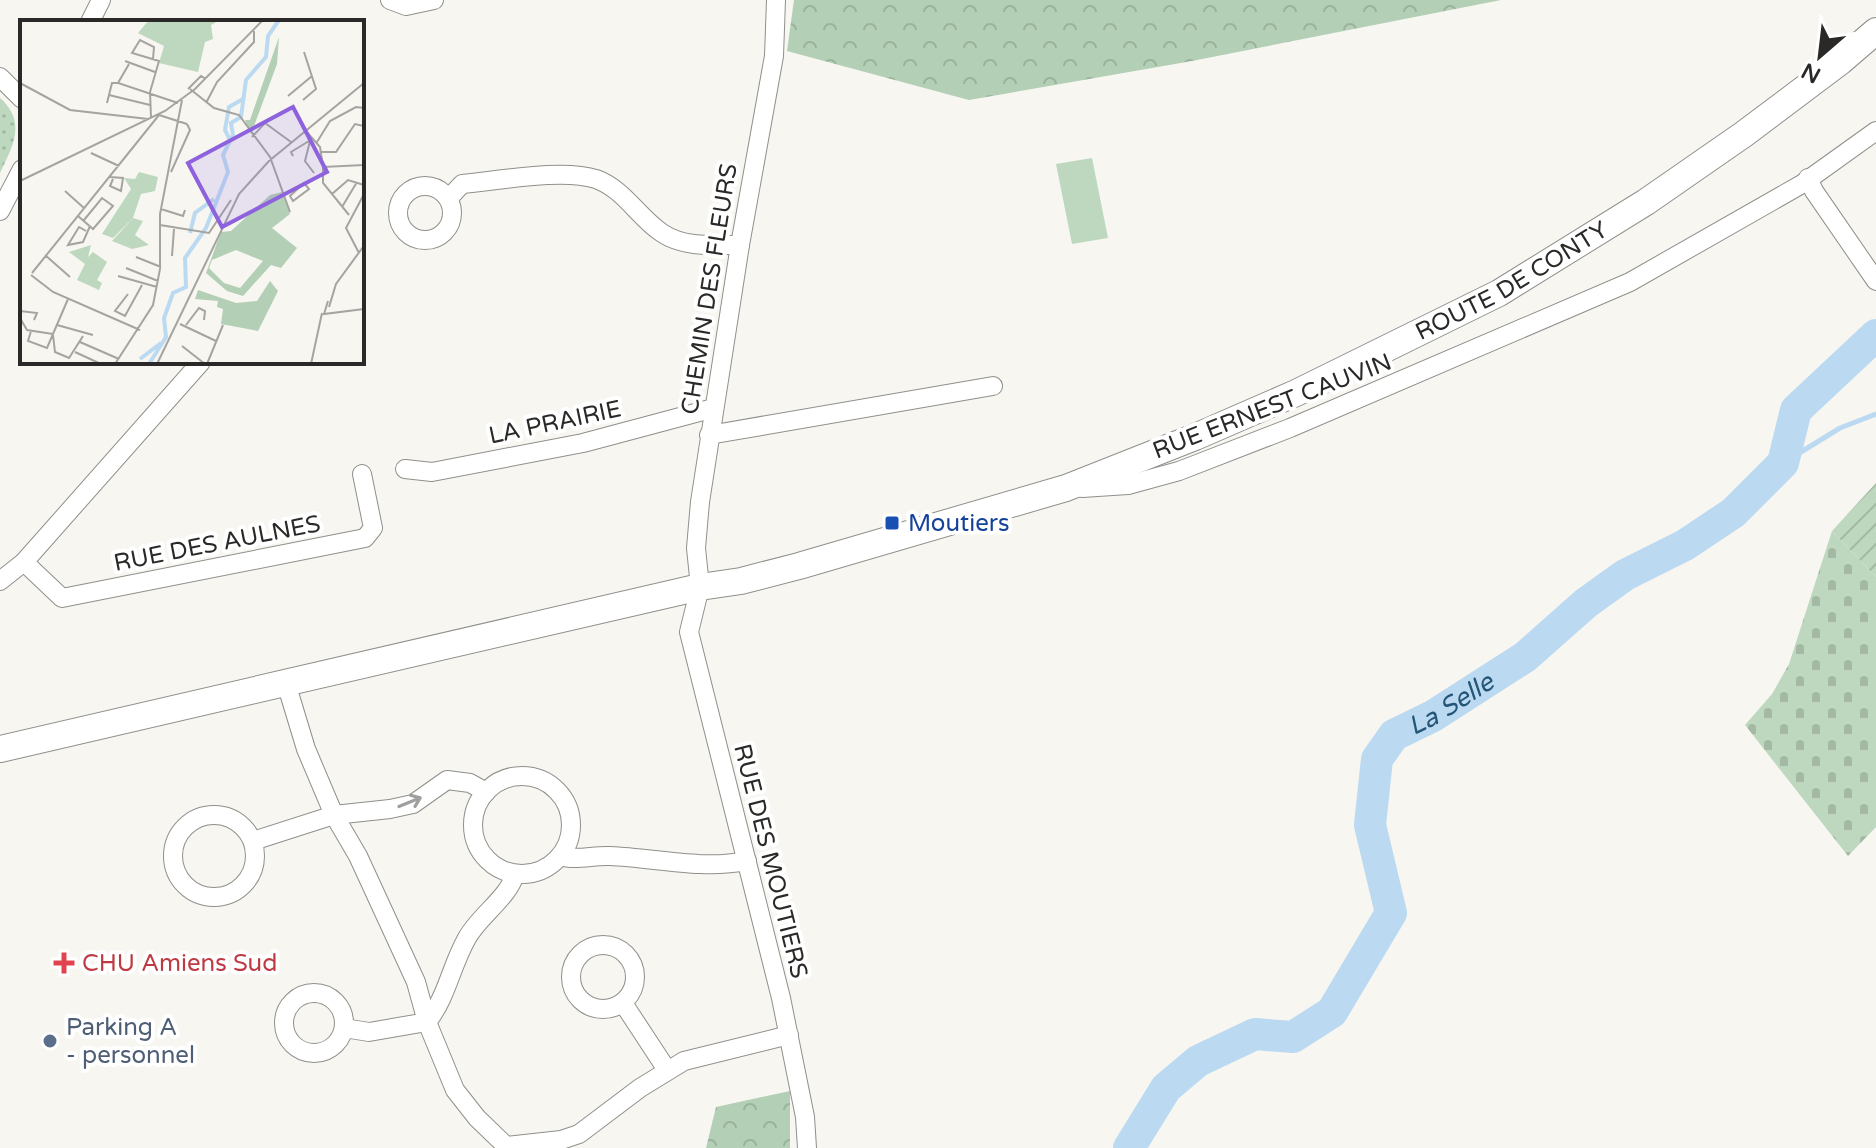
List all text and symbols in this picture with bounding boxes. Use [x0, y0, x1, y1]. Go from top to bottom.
north arrow [1780, 16, 1860, 96]
inset map [20, 20, 364, 364]
text: N [1797, 57, 1825, 88]
street label: CHEMIN DES FLEURS [675, 161, 744, 417]
street label: ROUTE DE CONTY [1411, 215, 1613, 347]
street label: RUE ERNEST CAUVIN [1149, 347, 1396, 465]
street label: LA PRAIRIE [486, 394, 624, 451]
street label: RUE DES AULNES [111, 509, 323, 578]
place label: Moutiers [908, 509, 1010, 538]
marker: Moutiers [883, 514, 901, 532]
water label: La Selle [1403, 666, 1501, 742]
street label: RUE DES MOUTIERS [727, 741, 814, 981]
one-way arrow [397, 794, 422, 808]
place label: CHU Amiens Sud [82, 949, 277, 978]
marker: CHU Amiens Sud [53, 952, 75, 974]
place label: Parking A - personnel [66, 1013, 195, 1070]
marker: Parking A - personnel [41, 1032, 59, 1050]

